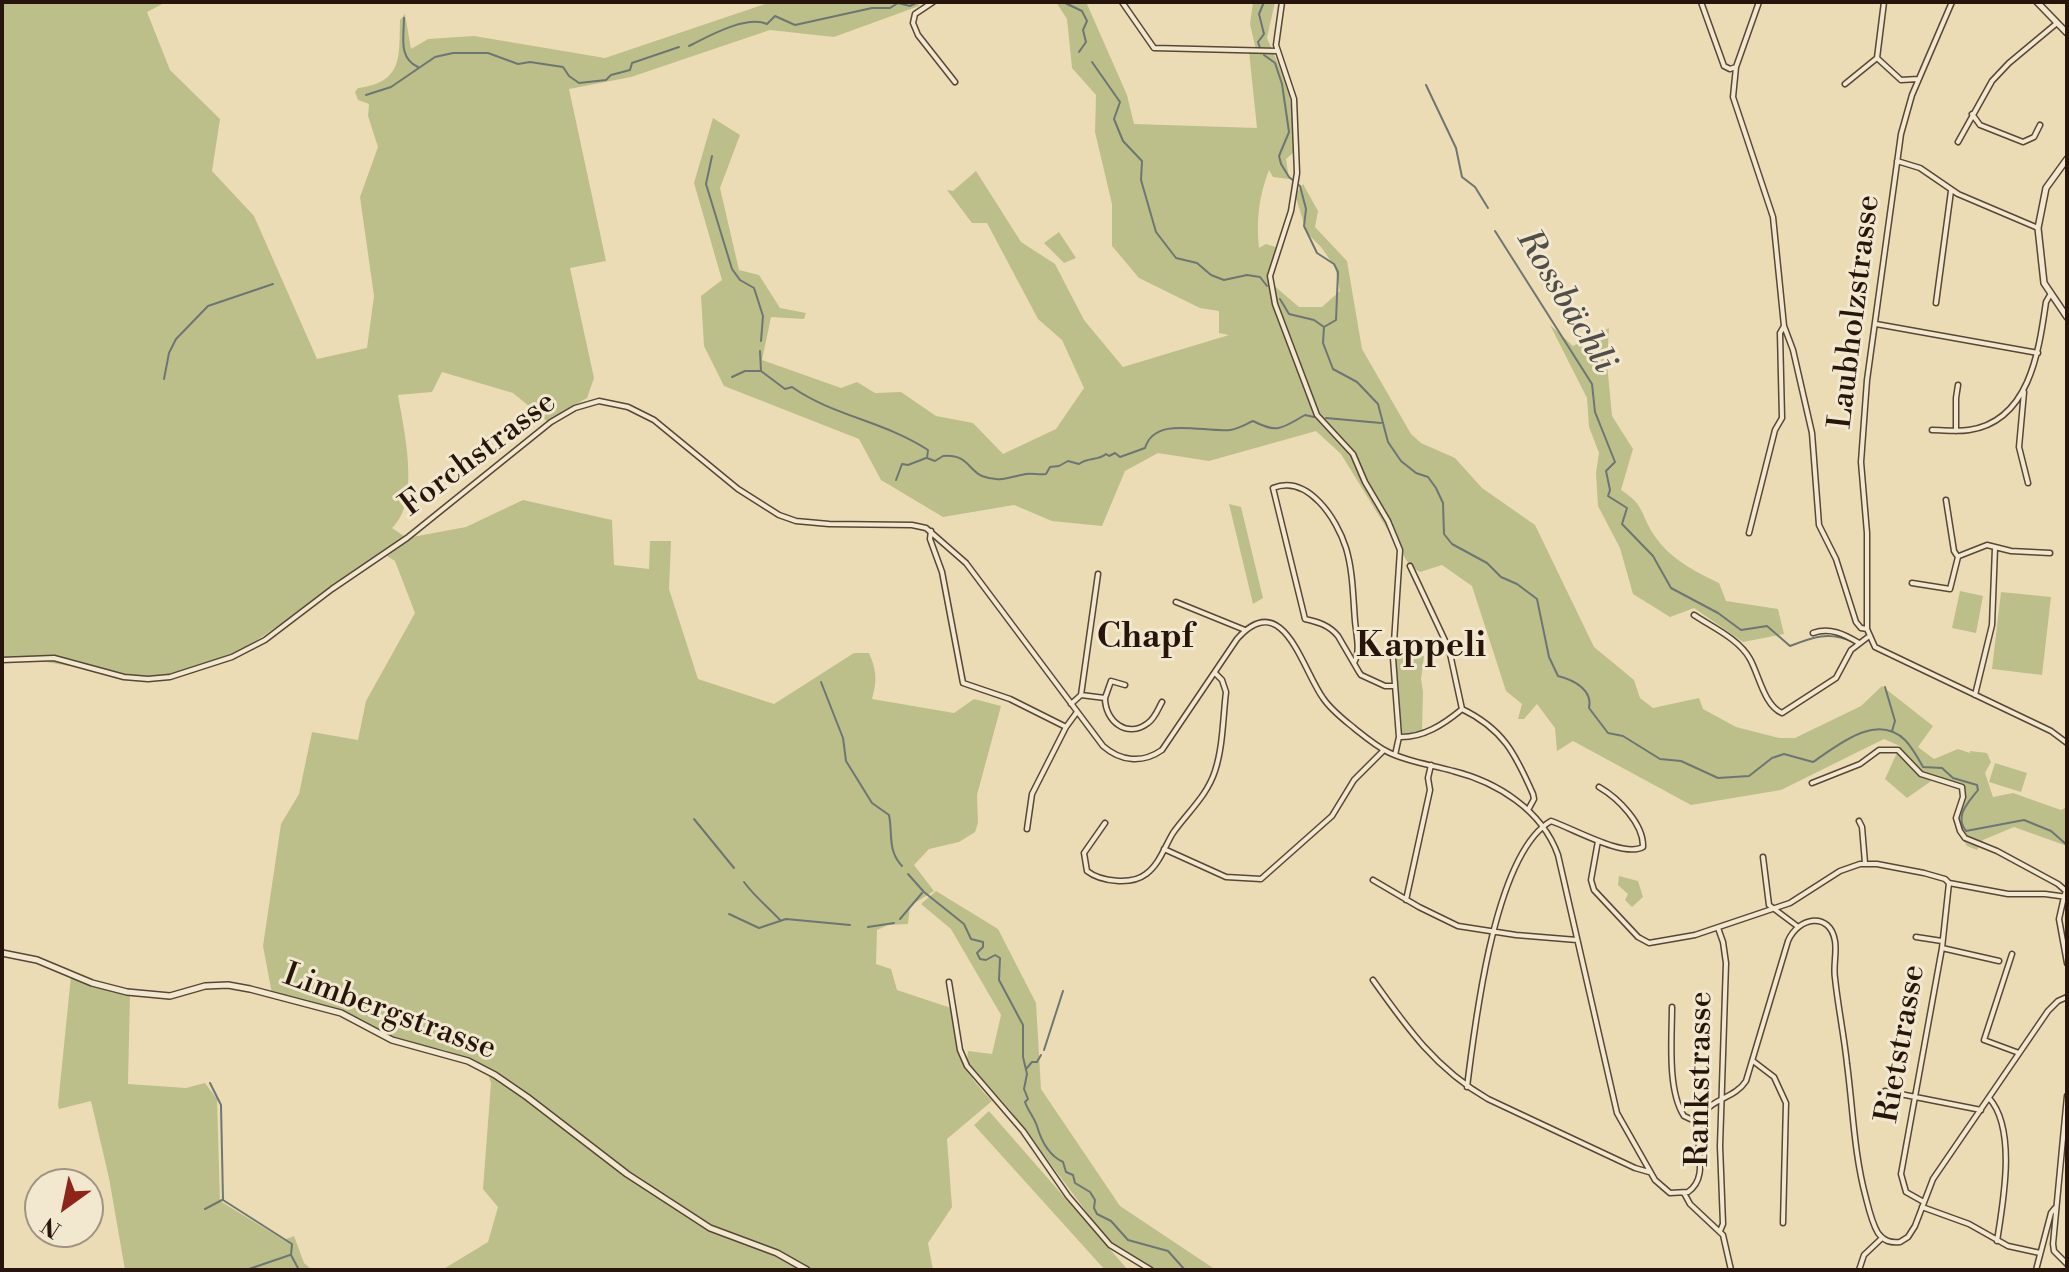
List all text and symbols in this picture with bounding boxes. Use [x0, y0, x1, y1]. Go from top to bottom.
street label: Laubholzstrasse [1823, 193, 1889, 431]
water label: Rossbächli [1506, 223, 1624, 381]
street label: Forchstrasse [394, 384, 564, 526]
district label: Chapf [1097, 619, 1193, 659]
district label: Kappeli [1356, 628, 1486, 668]
street label: Limbergstrasse [277, 957, 501, 1069]
street label: Rietstrasse [1869, 962, 1935, 1126]
street label: Rankstrasse [1680, 991, 1722, 1167]
north arrow [24, 1168, 104, 1248]
text: N [37, 1211, 66, 1243]

